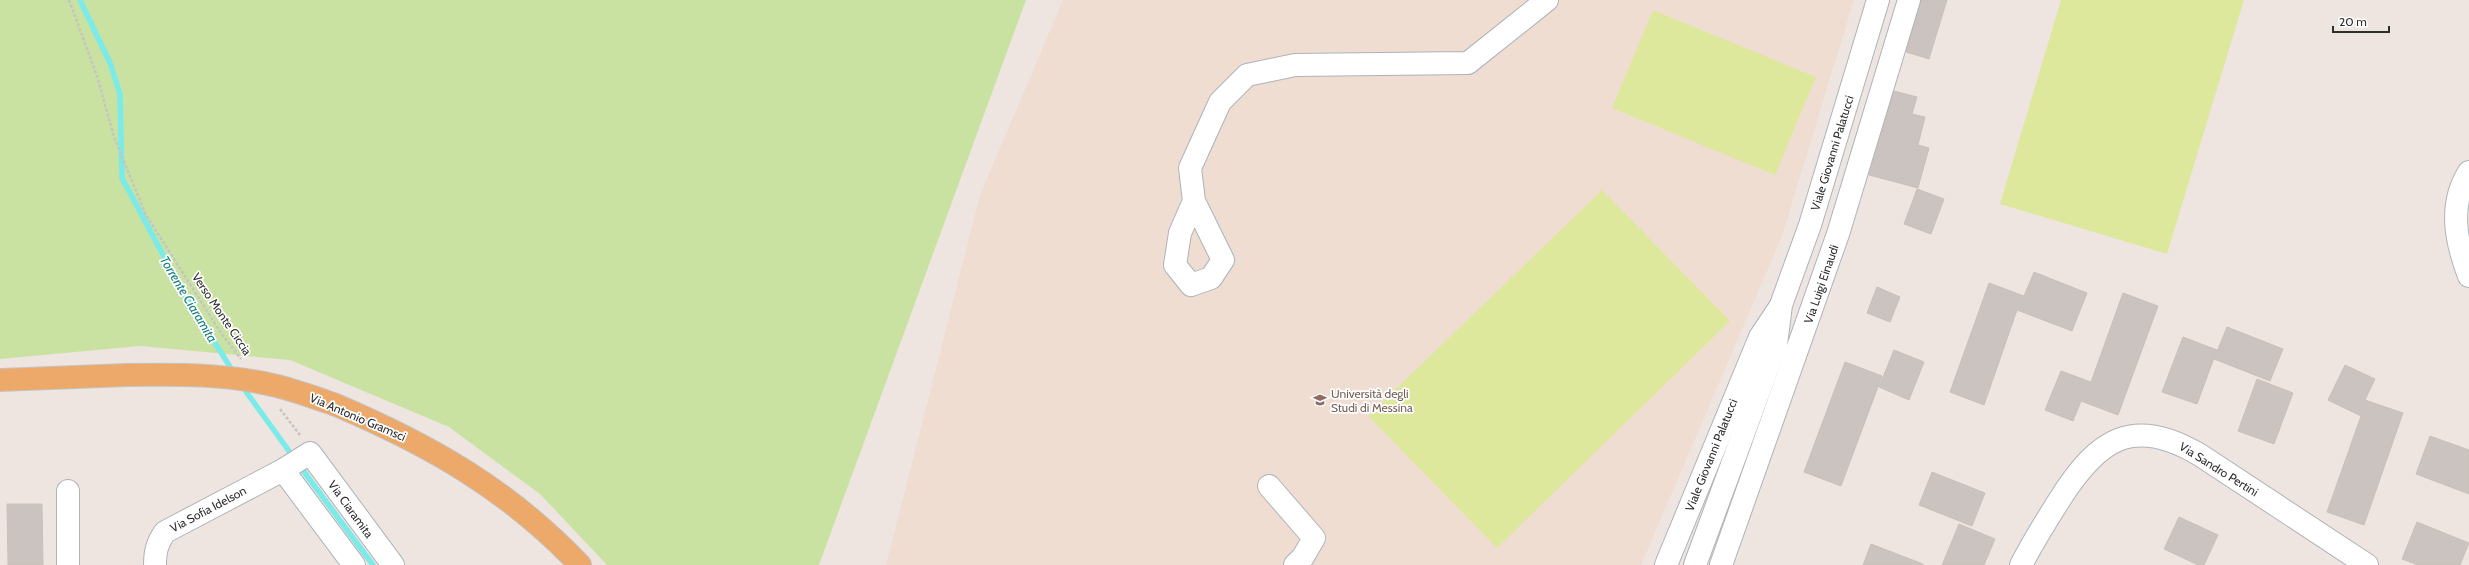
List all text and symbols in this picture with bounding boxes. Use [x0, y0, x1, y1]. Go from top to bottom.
scale bar [2333, 8, 2389, 34]
text: 20 m [2339, 14, 2367, 29]
street label: Viale Giovanni Palatucci [1807, 94, 1857, 212]
street label: Via Luigi Einaudi [1800, 243, 1842, 325]
water label: Torrente Ciaramita [157, 253, 221, 345]
street label: Verso Monte Ciccia [189, 270, 255, 358]
place label: Università degli Studi di Messina [1331, 386, 1413, 415]
street label: Via Antonio Gramsci [308, 390, 408, 444]
school or university icon: Università degli Studi di Messina [1312, 392, 1328, 408]
street label: Viale Giovanni Palatucci [1682, 397, 1740, 513]
street label: Via Sandro Pertini [2177, 439, 2261, 499]
street label: Via Ciaramita [325, 477, 377, 541]
street label: Via Sofia Idelson [167, 482, 249, 535]

